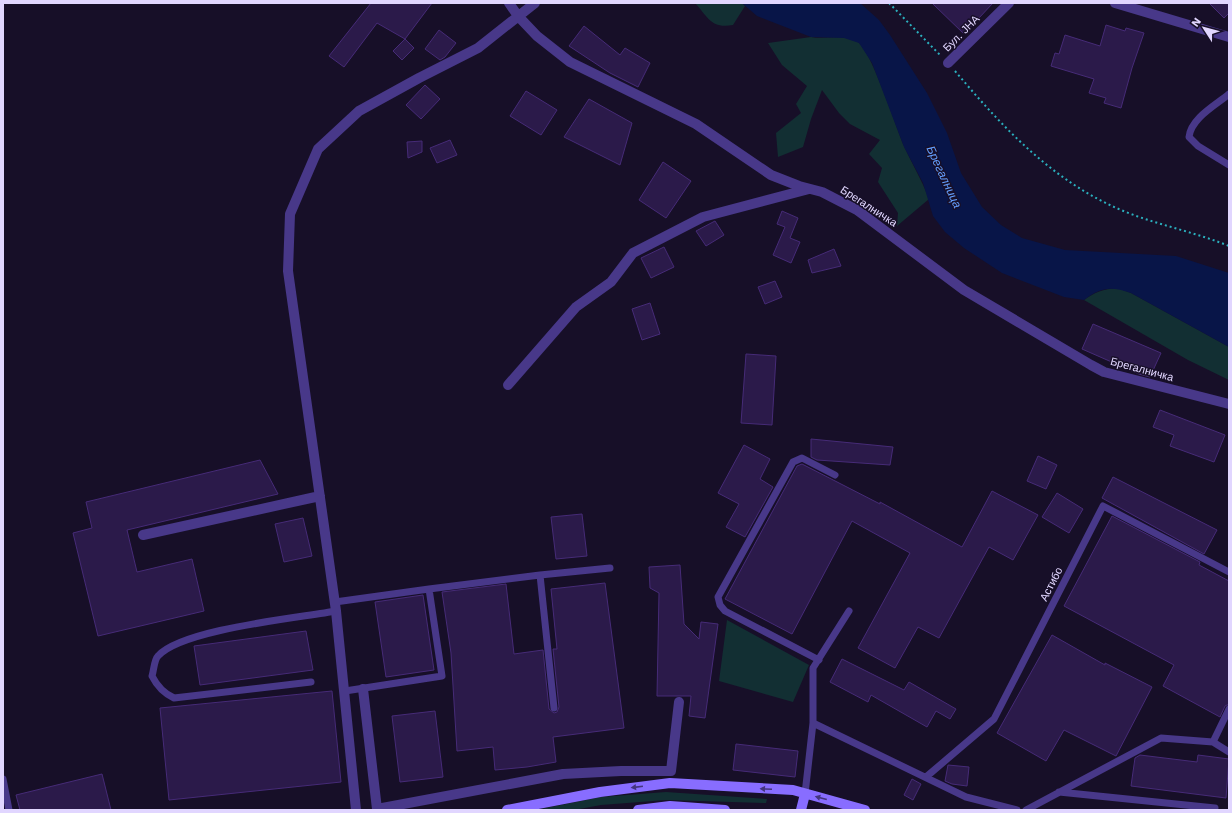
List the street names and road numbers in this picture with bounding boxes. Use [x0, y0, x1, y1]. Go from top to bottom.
street label: Бул. ЈНА [940, 12, 983, 54]
street label: Брегалничка [838, 183, 900, 230]
street label: Брегалничка [1109, 355, 1176, 384]
street label: Астибо [1037, 565, 1066, 603]

